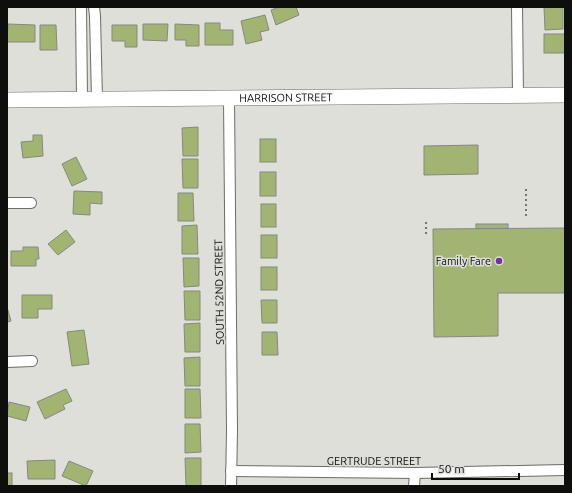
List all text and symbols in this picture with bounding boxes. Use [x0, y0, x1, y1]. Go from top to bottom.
street label: HARRISON STREET [239, 91, 333, 104]
street label: SOUTH 52ND STREET [212, 239, 226, 345]
place label: Family Fare [436, 255, 491, 267]
marker: Family Fare [494, 256, 504, 266]
street label: GERTRUDE STREET [327, 455, 421, 467]
scale bar [432, 455, 519, 481]
text: 50 m [438, 462, 465, 475]

